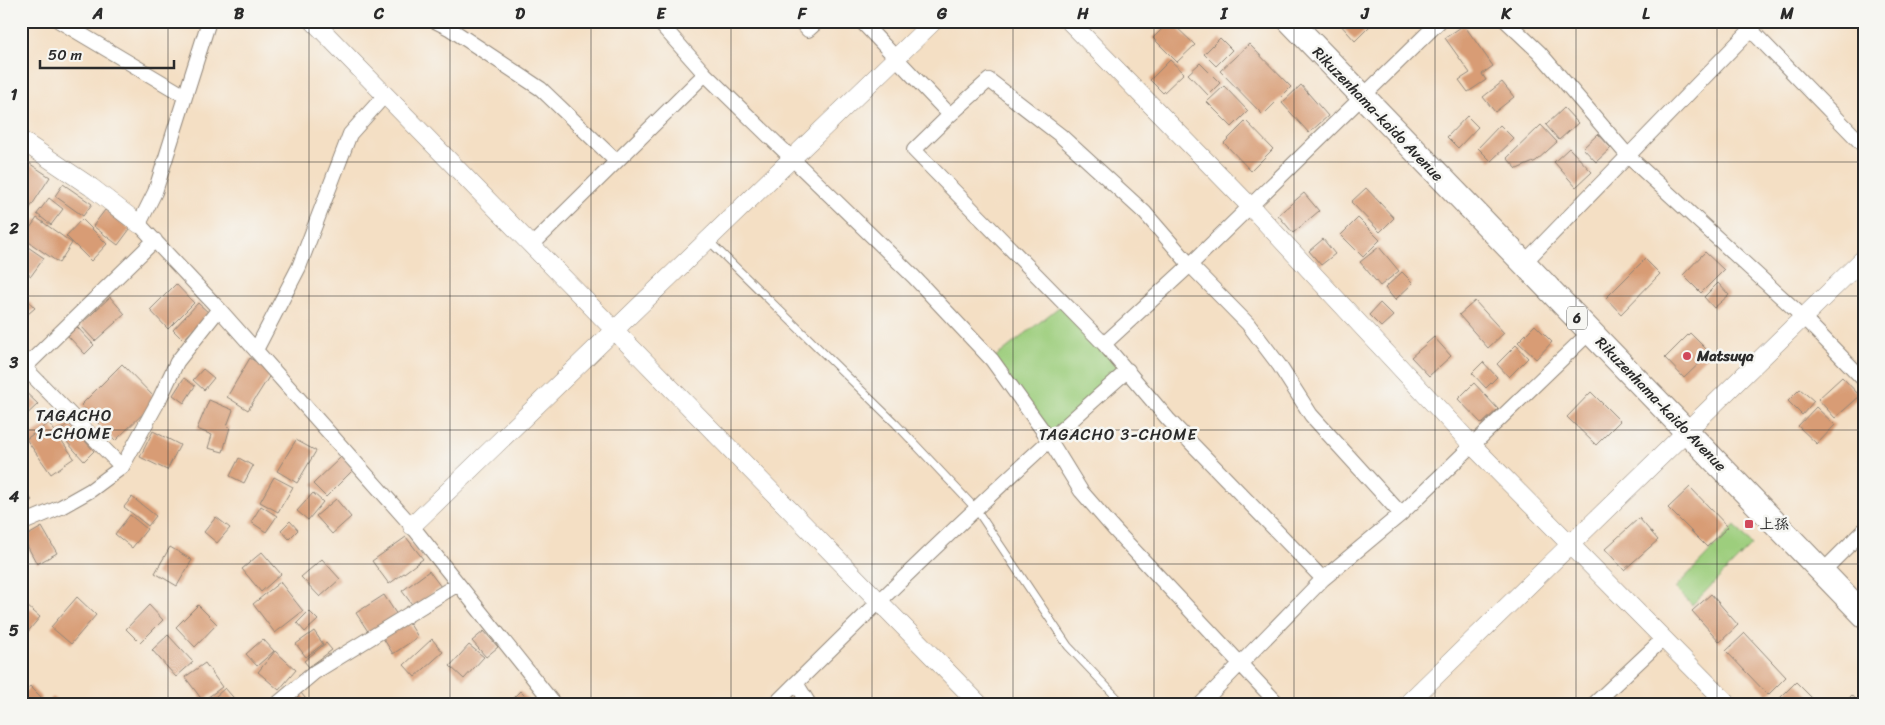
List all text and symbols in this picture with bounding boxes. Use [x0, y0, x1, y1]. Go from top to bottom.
text: A [92, 0, 103, 28]
text: B [234, 0, 245, 28]
text: C [373, 0, 385, 28]
text: D [515, 0, 525, 28]
text: E [657, 0, 667, 28]
text: F [797, 0, 808, 28]
text: G [936, 0, 948, 28]
text: H [1076, 0, 1089, 28]
text: I [1220, 0, 1229, 28]
text: J [1360, 0, 1370, 28]
text: K [1500, 0, 1512, 28]
text: L [1642, 0, 1650, 28]
text: M [1779, 0, 1794, 28]
scale bar [40, 38, 174, 70]
street label: Rikuzenhama-kaido Avenue [1306, 40, 1450, 188]
text: 50 m [48, 42, 83, 68]
text: 1 [11, 80, 18, 109]
text: 2 [8, 214, 19, 243]
road number: 6 [1567, 306, 1587, 330]
street label: Rikuzenhama-kaido Avenue [1589, 330, 1733, 478]
place label: Matsuya [1696, 343, 1754, 369]
text: 3 [9, 348, 19, 377]
marker: Matsuya [1681, 350, 1693, 362]
district label: TAGACHO 1-CHOME [36, 401, 112, 448]
district label: TAGACHO 3-CHOME [1039, 420, 1197, 449]
text: 4 [8, 482, 19, 511]
place label: 上孫 [1759, 511, 1789, 537]
marker: 上孫 [1743, 518, 1755, 530]
text: 5 [9, 616, 19, 645]

